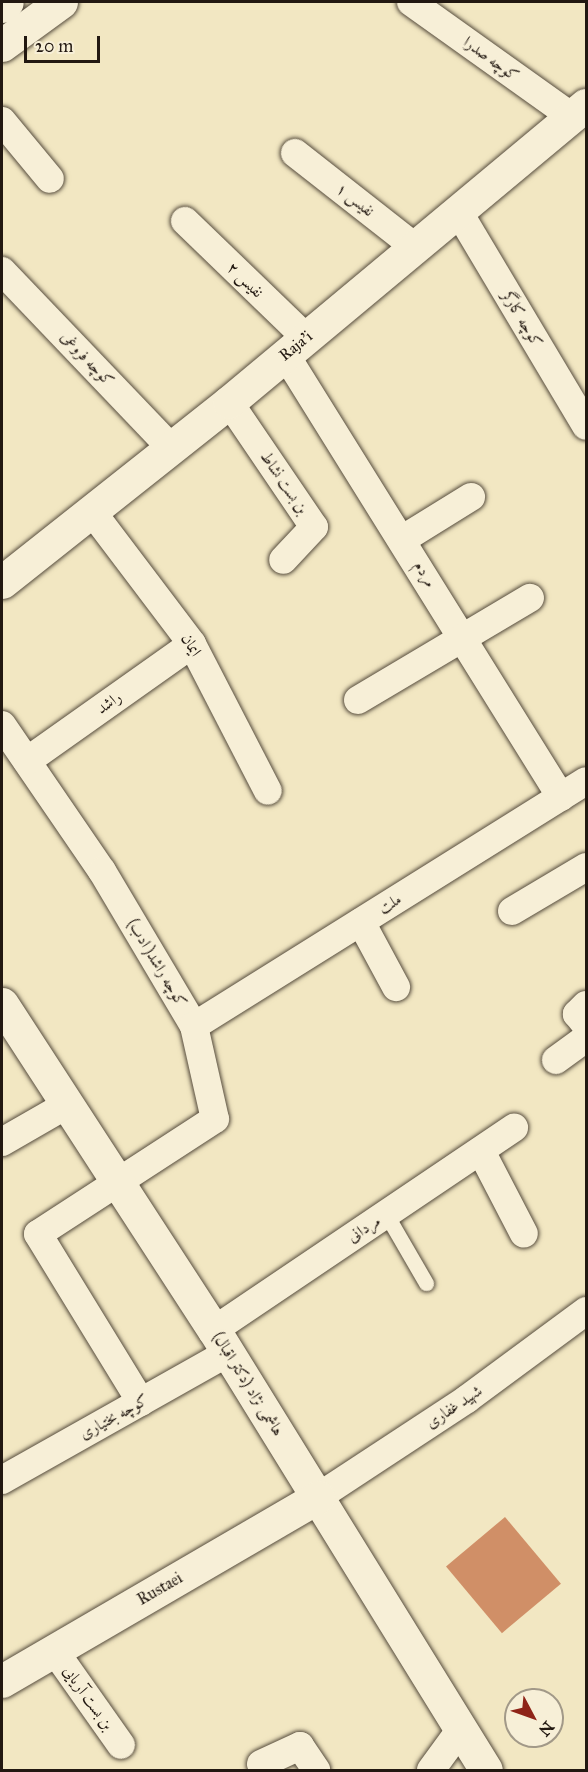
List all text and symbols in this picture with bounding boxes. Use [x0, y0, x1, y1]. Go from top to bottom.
scale bar [27, 24, 104, 62]
street label: کوچه صدرا [460, 32, 522, 86]
text: 20 m [35, 35, 73, 57]
street label: نفیس ‍۱ [332, 179, 378, 221]
street label: نفیس ۲ [223, 258, 267, 302]
street label: کوچه کارگر [498, 287, 546, 351]
street label: Raja'i [276, 327, 316, 365]
street label: کوچه فروغی [56, 328, 118, 390]
street label: بن بست نشاط [256, 448, 312, 518]
street label: مردم [410, 557, 440, 591]
street label: ایمان [177, 630, 205, 660]
street label: راشد [93, 688, 125, 718]
street label: ملت [375, 890, 405, 918]
street label: کوچه راشد( ادب) [123, 915, 191, 1011]
street label: مردانی [344, 1211, 384, 1247]
street label: هاشمی نژاد (دکتر اقبال) [208, 1329, 288, 1439]
street label: شهید غفاری [422, 1381, 486, 1433]
street label: کوچه بختیاری [76, 1390, 152, 1444]
street label: Rustaei [134, 1568, 186, 1610]
street label: بن بست آریایی [59, 1662, 117, 1734]
north arrow [504, 1688, 564, 1748]
text: N [535, 1717, 558, 1740]

